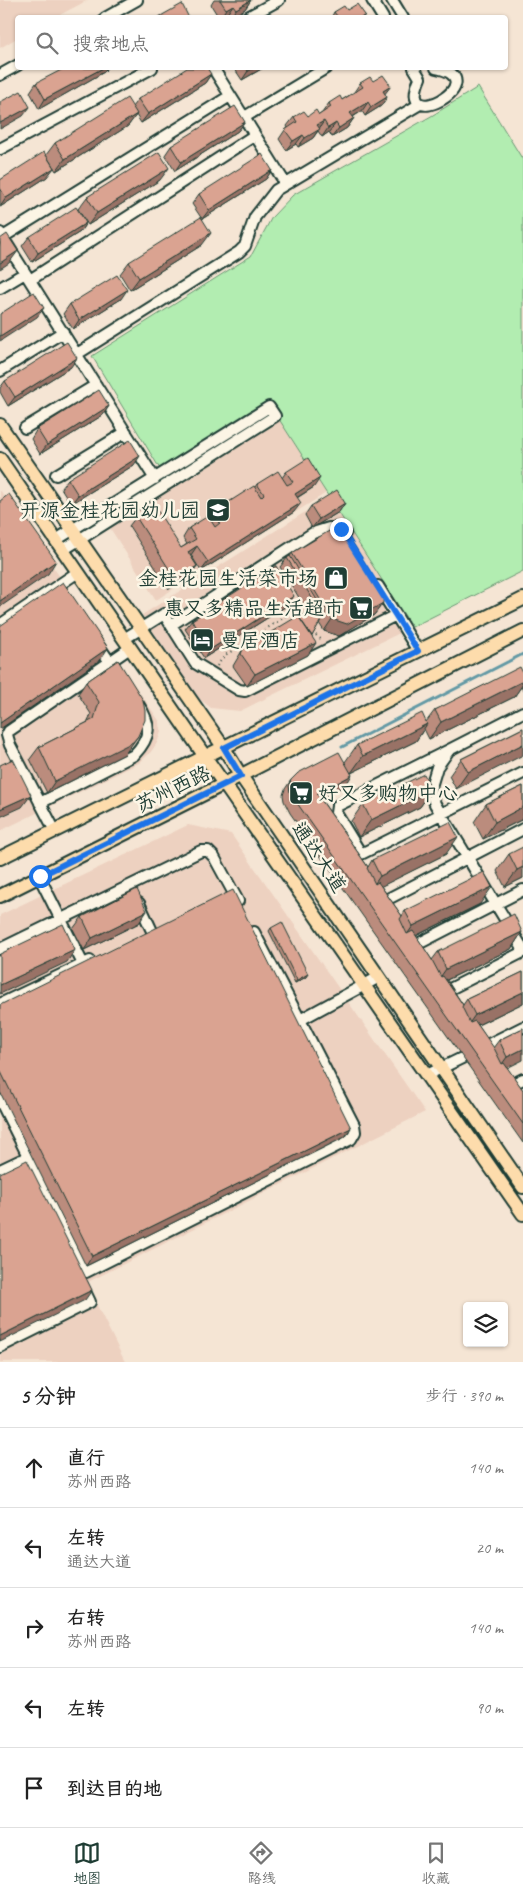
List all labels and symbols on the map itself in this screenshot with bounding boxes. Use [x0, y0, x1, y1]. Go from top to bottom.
school or university icon: 开源金桂花园幼儿园 [205, 497, 231, 523]
place label: 开源金桂花园幼儿园 [20, 498, 200, 523]
route end [330, 518, 353, 541]
shop icon: 金桂花园生活菜市场 [323, 565, 349, 591]
place label: 金桂花园生活菜市场 [138, 566, 318, 591]
supermarket icon: 惠又多精品生活超市 [348, 595, 374, 621]
place label: 惠又多精品生活超市 [164, 596, 344, 621]
hotel icon: 曼居酒店 [189, 627, 215, 653]
place label: 曼居酒店 [220, 628, 300, 653]
street label: 苏州西路 [132, 760, 215, 818]
supermarket icon: 好又多购物中心 [288, 780, 314, 806]
place label: 好又多购物中心 [318, 781, 458, 806]
street label: 通达大道 [286, 817, 352, 897]
route start [29, 865, 52, 888]

